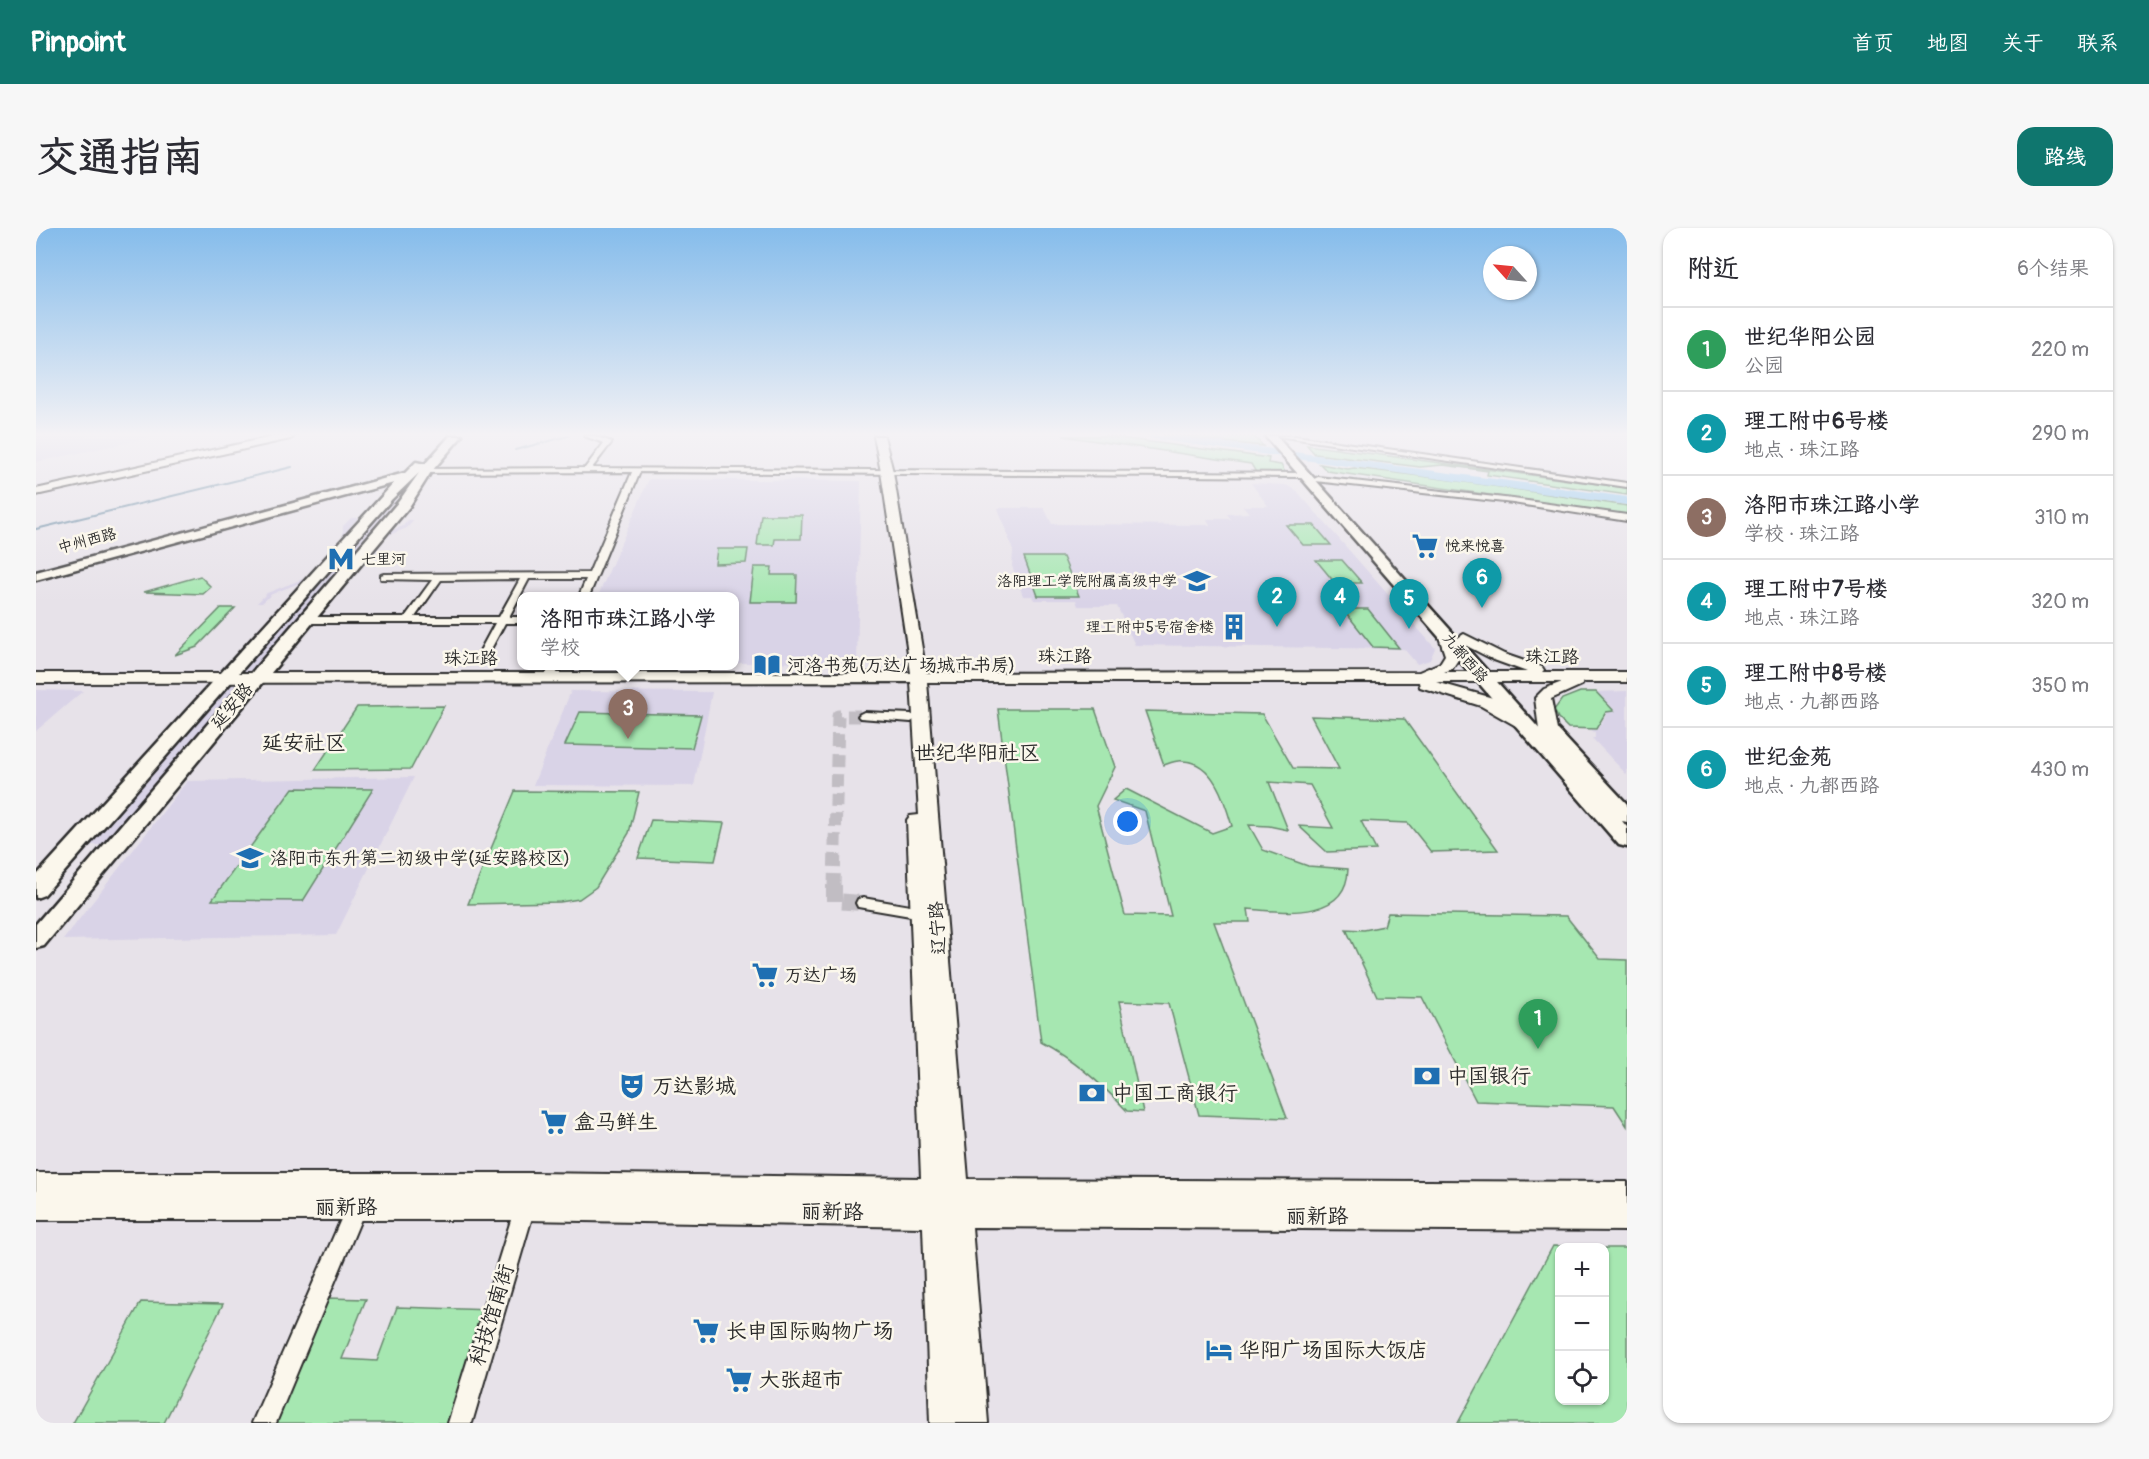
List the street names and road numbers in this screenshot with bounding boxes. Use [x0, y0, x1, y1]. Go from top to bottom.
street label: 中州西路 [56, 524, 118, 558]
street label: 九都西路 [1438, 629, 1492, 687]
street label: 珠江路 [1038, 645, 1092, 668]
street label: 珠江路 [1525, 645, 1579, 669]
street label: 珠江路 [444, 647, 498, 670]
street label: 延安路 [206, 678, 258, 734]
street label: 辽宁路 [925, 900, 951, 956]
street label: 丽新路 [315, 1194, 378, 1221]
street label: 丽新路 [800, 1198, 864, 1226]
street label: 丽新路 [1286, 1203, 1349, 1230]
street label: 科技馆南街 [464, 1261, 520, 1369]

